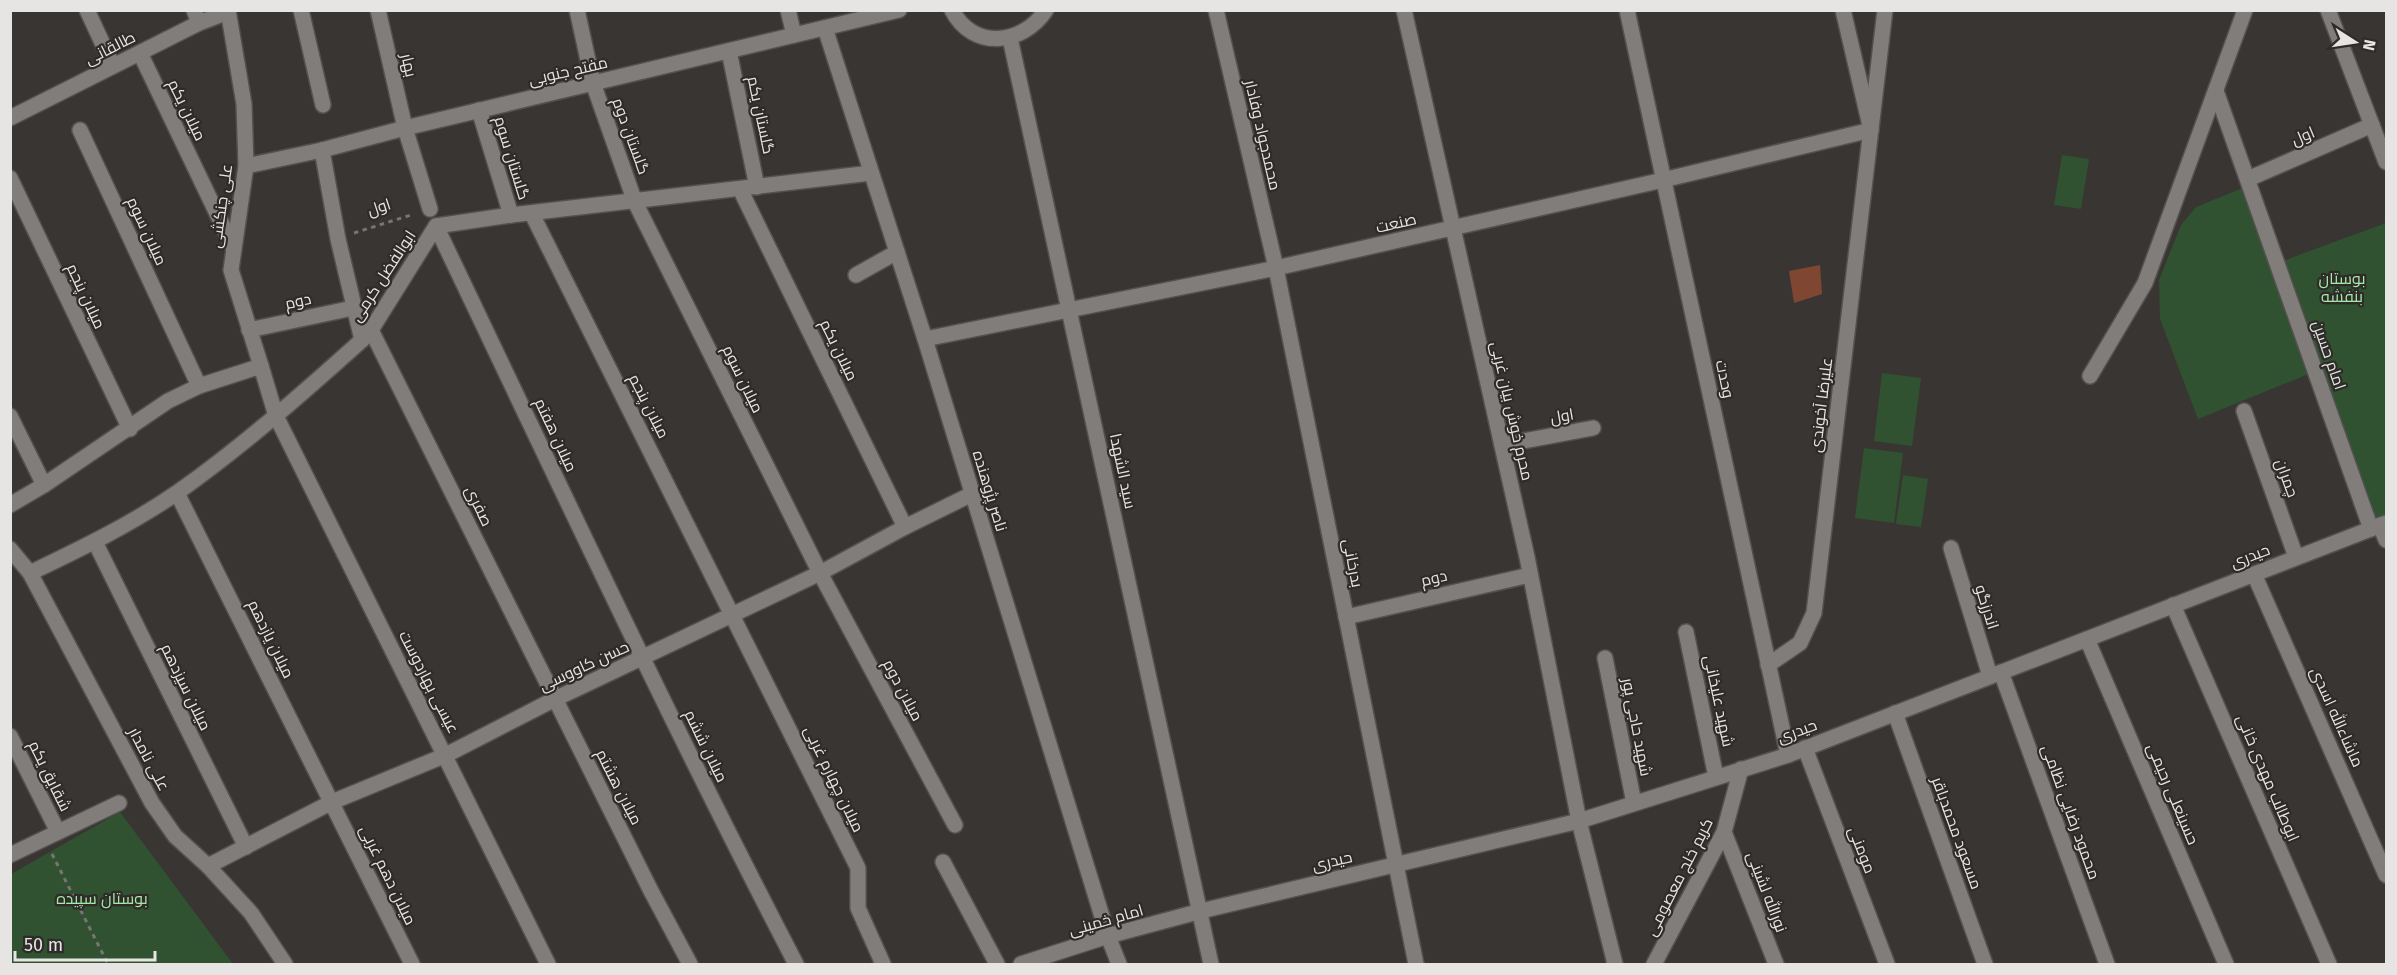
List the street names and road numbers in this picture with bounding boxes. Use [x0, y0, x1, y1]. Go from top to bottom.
street label: طالقانی [81, 27, 139, 70]
street label: بهار [396, 50, 421, 79]
street label: مفتح جنوبی [527, 53, 610, 91]
street label: گلستان یکم [742, 74, 779, 156]
street label: میلان یکم [162, 76, 210, 145]
street label: محمدجواد وفادار [1241, 77, 1285, 192]
street label: گلستان دوم [606, 95, 654, 178]
street label: گلستان سوم [488, 114, 534, 203]
street label: اول [2288, 123, 2318, 150]
street label: علی چنکشی [206, 163, 238, 250]
street label: میلان سوم [121, 194, 171, 269]
street label: اول [365, 194, 394, 221]
street label: صنعت [1374, 209, 1418, 237]
street label: ابوالفضل کرمی [346, 227, 420, 326]
street label: میلان پنجم [61, 260, 109, 332]
street label: دوم [283, 289, 313, 315]
street label: میلان یکم [814, 316, 862, 385]
street label: امام حسین [2306, 318, 2350, 393]
street label: محرم خوش بیان غربی [1485, 340, 1537, 483]
street label: میلان سوم [717, 342, 768, 417]
street label: علیرضا آخوندی [1806, 356, 1837, 454]
street label: وحدت [1712, 358, 1738, 400]
street label: میلان پنجم [623, 371, 673, 442]
street label: میلان هفتم [529, 395, 581, 476]
street label: اول [1549, 405, 1575, 428]
street label: سید الشهدا [1105, 432, 1140, 511]
street label: ناصر پژوهنده [967, 448, 1011, 534]
street label: چمران [2269, 456, 2303, 500]
street label: صفری [460, 483, 497, 530]
street label: بدرخانی [1338, 537, 1367, 589]
street label: حیدری [2228, 540, 2273, 573]
street label: دوم [1419, 566, 1449, 592]
street label: اندرزگو [1971, 582, 2003, 632]
street label: میلان یازدهم [242, 597, 298, 682]
street label: عیسی بهاردوست [394, 627, 463, 737]
street label: حسن کاووسی [536, 637, 633, 696]
street label: میلان سیزدهم [155, 640, 215, 734]
street label: شهید علیخانی [1699, 653, 1738, 749]
street label: میلان دوم [877, 656, 927, 725]
street label: ماشاءالله اسدی [2306, 664, 2368, 770]
street label: شهید حاجی پور [1616, 675, 1656, 778]
street label: میلان ششم [679, 707, 732, 786]
street label: ابوطالب مهدی خانی [2232, 712, 2303, 845]
street label: حیدری [1775, 715, 1820, 748]
street label: علی نامدار [123, 723, 174, 794]
street label: میلان چهارم غربی [798, 723, 868, 836]
street label: شقایق یکم [23, 738, 75, 815]
street label: حسینعلی رحیمی [2142, 740, 2203, 848]
street label: محمود رضایی نظامی [2037, 742, 2104, 882]
street label: میلان هشتم [590, 746, 646, 829]
street label: مسعود محمدباقر [1928, 773, 1986, 892]
street label: کریم خلج معصومی [1641, 815, 1719, 940]
street label: میلان دهم غربی [354, 822, 420, 929]
street label: مومنی [1843, 824, 1880, 876]
street label: حیدری [1310, 847, 1354, 876]
street label: نورالله لشینی [1742, 849, 1792, 935]
street label: امام خمینی [1066, 900, 1146, 942]

